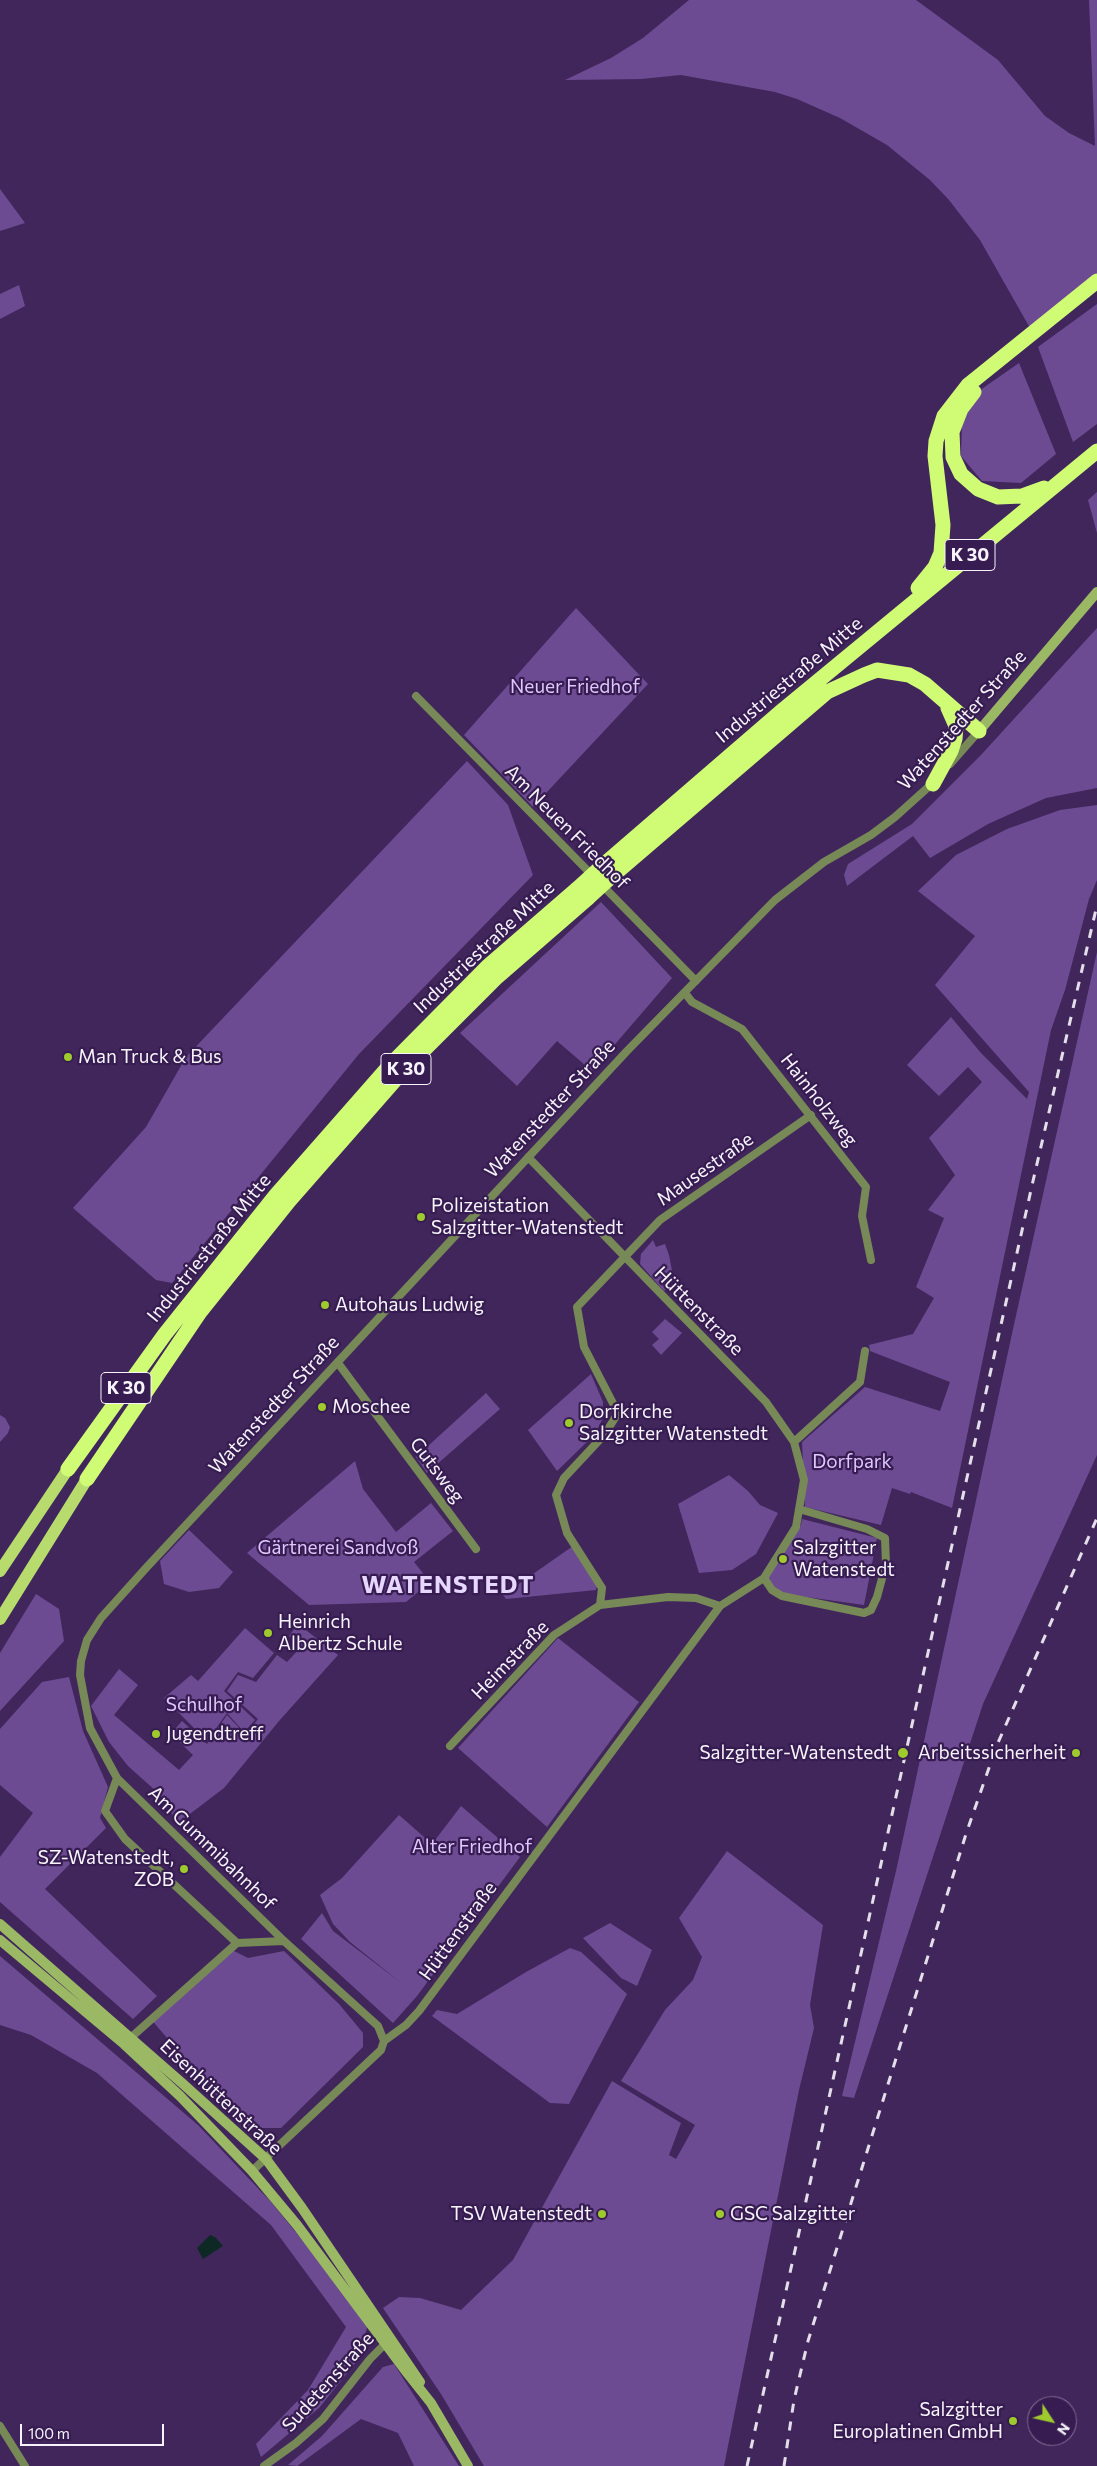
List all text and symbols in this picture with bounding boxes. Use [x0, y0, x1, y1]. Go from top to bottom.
road number: K 30 [945, 540, 995, 570]
street label: Industriestraße Mitte [711, 612, 867, 748]
street label: Watenstedter Straße [893, 645, 1031, 795]
park label: Neuer Friedhof [510, 676, 640, 698]
street label: Am Neuen Friedhof [500, 760, 634, 894]
street label: Industriestraße Mitte [409, 876, 559, 1018]
street label: Watenstedter Straße [480, 1035, 620, 1183]
place label: Man Truck & Bus [78, 1046, 222, 1068]
street label: Hainholzweg [776, 1049, 862, 1151]
marker: Man Truck & Bus [62, 1051, 74, 1063]
road number: K 30 [381, 1054, 431, 1084]
street label: Mausestraße [652, 1127, 758, 1211]
street label: Industriestraße Mitte [142, 1169, 276, 1327]
place label: Polizeistation Salzgitter-Watenstedt [431, 1195, 624, 1239]
marker: Polizeistation Salzgitter-Watenstedt [415, 1211, 427, 1223]
street label: Hüttenstraße [650, 1262, 748, 1360]
place label: Autohaus Ludwig [335, 1294, 484, 1316]
marker: Autohaus Ludwig [319, 1299, 331, 1311]
street label: Watenstedter Straße [204, 1331, 344, 1479]
road number: K 30 [101, 1372, 151, 1404]
place label: Moschee [332, 1396, 410, 1418]
marker: Moschee [316, 1401, 328, 1413]
place label: Dorfkirche Salzgitter Watenstedt [579, 1401, 768, 1445]
marker: Dorfkirche Salzgitter Watenstedt [563, 1417, 575, 1429]
street label: Gutsweg [405, 1433, 469, 1507]
park label: Dorfpark [812, 1451, 892, 1473]
park label: Gärtnerei Sandvoß [258, 1537, 418, 1559]
place label: Salzgitter Watenstedt [793, 1537, 895, 1581]
marker: Salzgitter Watenstedt [777, 1553, 789, 1565]
district label: WATENSTEDT [360, 1571, 536, 1599]
place label: Heinrich Albertz Schule [278, 1611, 403, 1655]
street label: Heimstraße [467, 1616, 553, 1704]
marker: Heinrich Albertz Schule [262, 1627, 274, 1639]
park label: Schulhof [166, 1694, 242, 1716]
place label: Jugendtreff [166, 1723, 264, 1745]
marker: Jugendtreff [150, 1728, 162, 1740]
place label: Salzgitter-Watenstedt [699, 1742, 892, 1764]
place label: Arbeitssicherheit [918, 1742, 1066, 1764]
marker: Salzgitter-Watenstedt [896, 1746, 910, 1760]
marker: Arbeitssicherheit [1070, 1747, 1082, 1759]
street label: Am Gummibahnhof [143, 1781, 281, 1915]
park label: Alter Friedhof [412, 1836, 532, 1858]
place label: SZ-Watenstedt, ZOB [38, 1847, 174, 1891]
marker: SZ-Watenstedt, ZOB [178, 1863, 190, 1875]
street label: Hüttenstraße [415, 1877, 501, 1985]
street label: Eisenhüttenstraße [155, 2035, 287, 2159]
place label: TSV Watenstedt [450, 2203, 592, 2225]
place label: GSC Salzgitter [730, 2203, 855, 2225]
marker: TSV Watenstedt [596, 2208, 608, 2220]
marker: GSC Salzgitter [714, 2208, 726, 2220]
street label: Sudetenstraße [277, 2327, 379, 2437]
north arrow [1027, 2396, 1077, 2446]
place label: Salzgitter Europlatinen GmbH [832, 2399, 1003, 2443]
scale bar [22, 2414, 166, 2446]
marker: Salzgitter Europlatinen GmbH [1007, 2415, 1019, 2427]
text: N [1054, 2420, 1074, 2438]
text: 100 m [28, 2424, 70, 2442]

